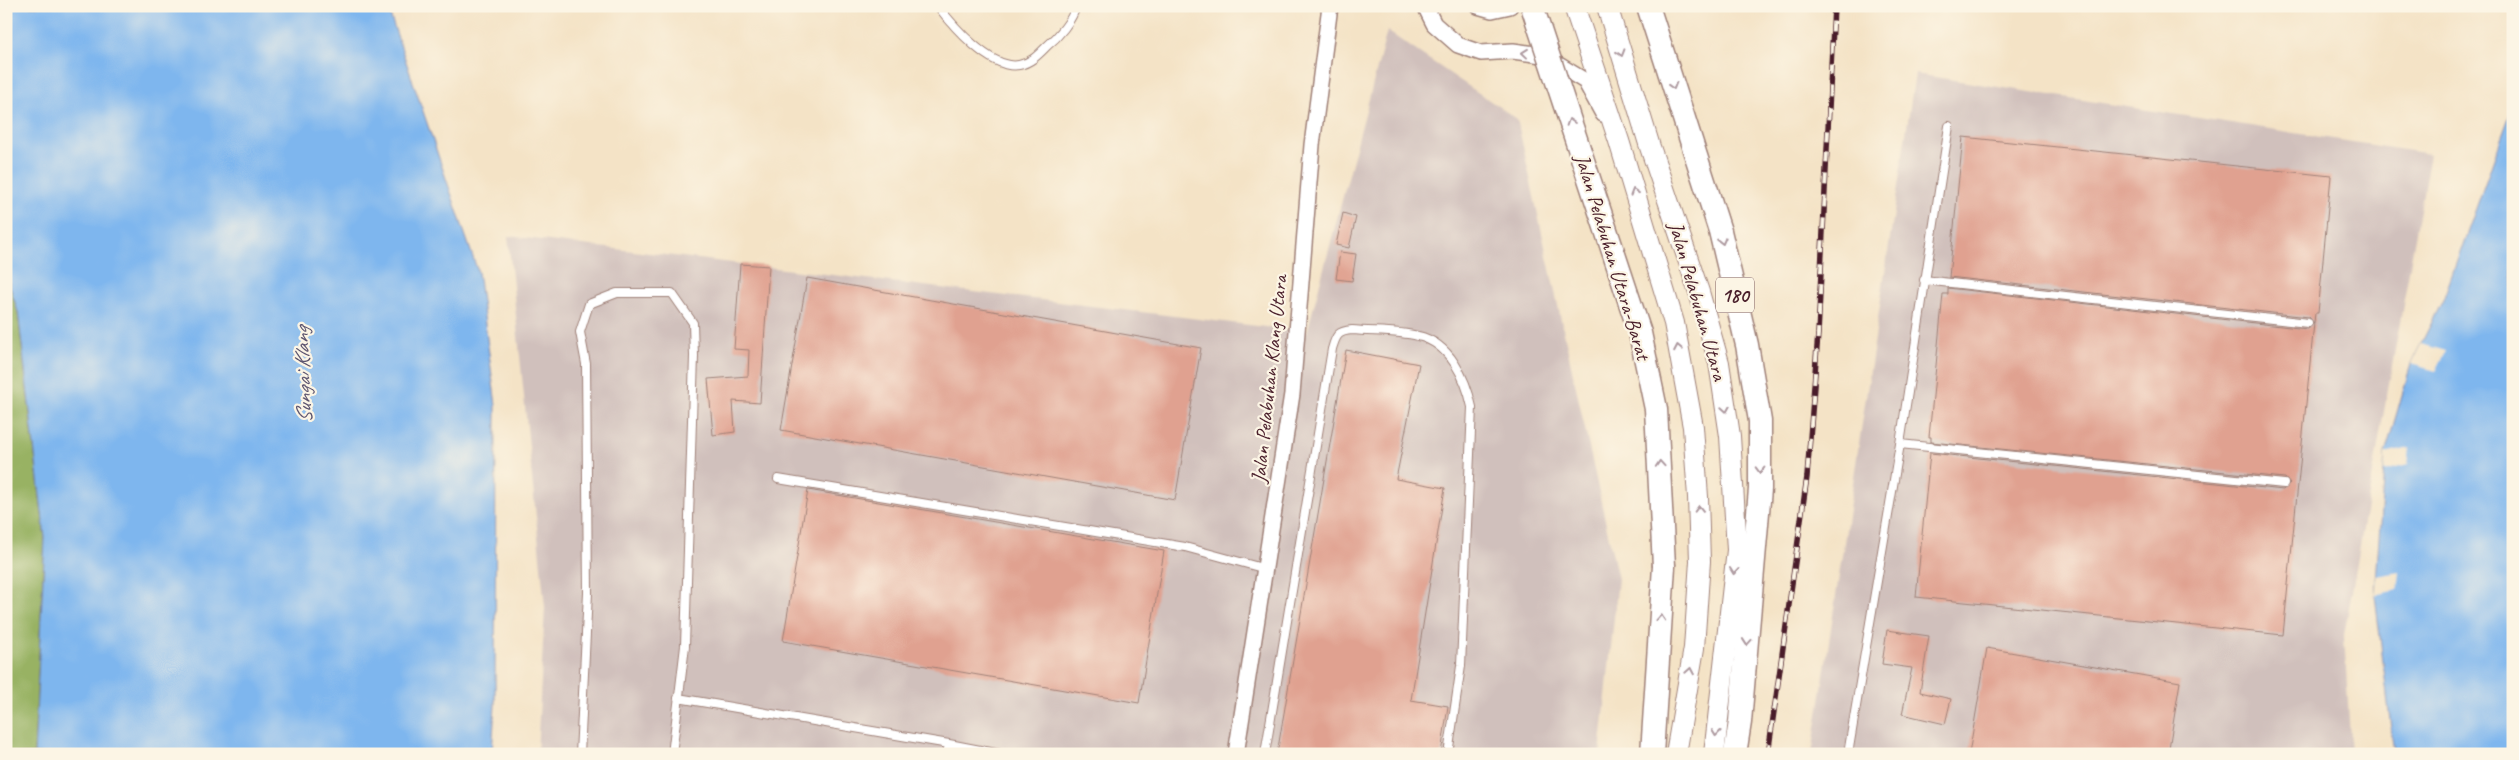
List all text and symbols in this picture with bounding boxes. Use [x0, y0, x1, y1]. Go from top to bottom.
one-way arrow [1521, 48, 1529, 59]
one-way arrow [1615, 48, 1625, 57]
one-way arrow [1668, 82, 1678, 90]
one-way arrow [1566, 119, 1576, 127]
street label: Jalan Pelabuhan Utara-Barat [1569, 150, 1657, 365]
one-way arrow [1630, 188, 1640, 197]
street label: Jalan Pelabuhan Utara [1663, 218, 1734, 385]
one-way arrow [1716, 237, 1727, 246]
street label: Jalan Pelabuhan Klang Utara [1245, 272, 1293, 485]
road number: 180 [1716, 278, 1754, 312]
water label: Sungai Klang [287, 323, 319, 424]
one-way arrow [1674, 344, 1684, 353]
one-way arrow [1721, 405, 1731, 414]
one-way arrow [1654, 460, 1665, 468]
one-way arrow [1755, 466, 1765, 474]
one-way arrow [1693, 505, 1704, 513]
one-way arrow [1729, 568, 1740, 576]
one-way arrow [1656, 614, 1667, 622]
one-way arrow [1742, 638, 1753, 646]
one-way arrow [1685, 667, 1695, 676]
one-way arrow [1711, 729, 1722, 737]

